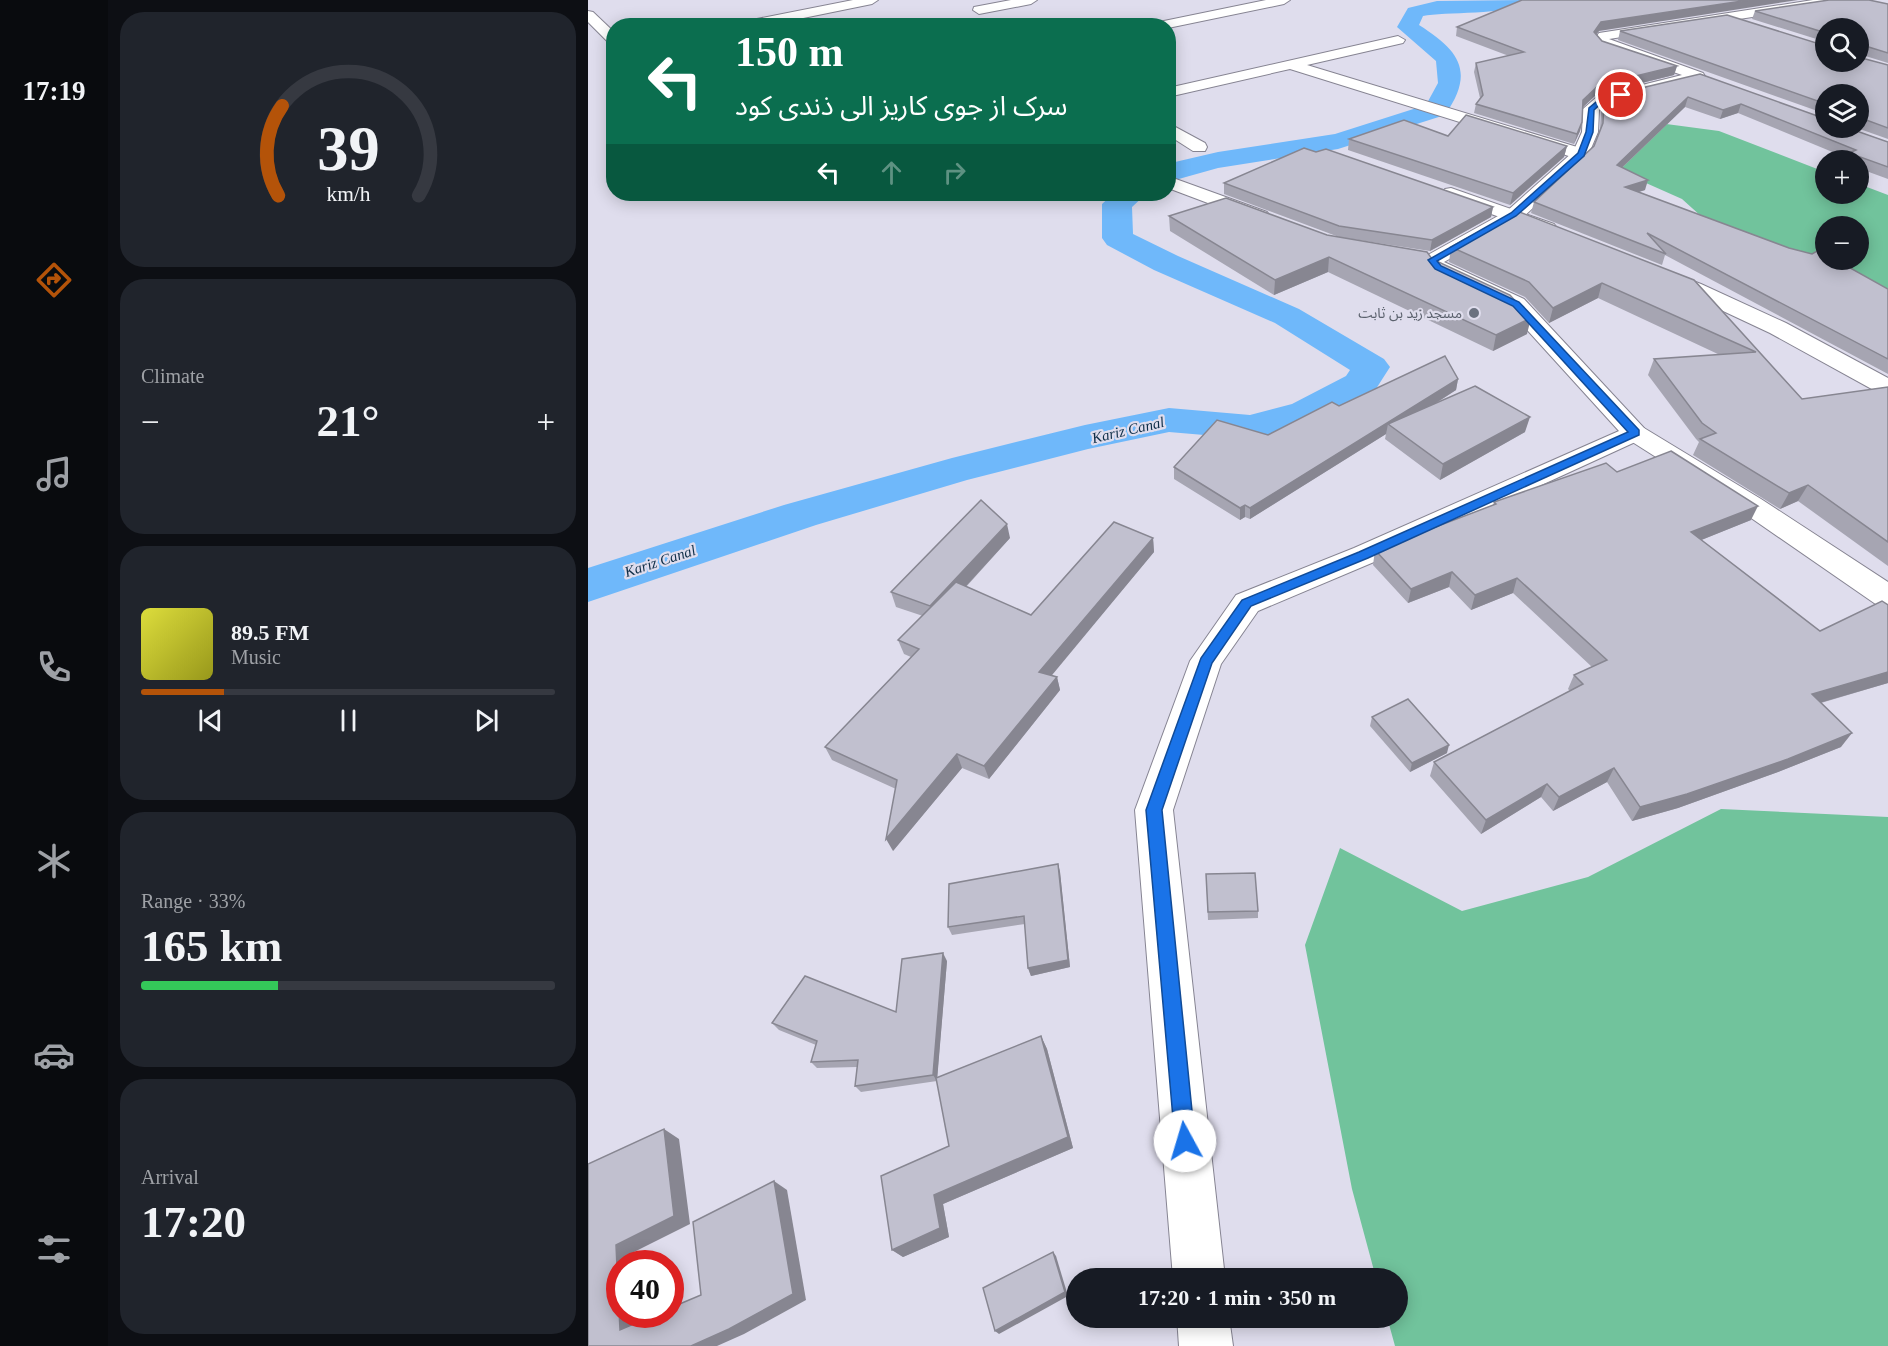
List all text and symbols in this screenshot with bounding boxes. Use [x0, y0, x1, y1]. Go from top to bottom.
map controls [1815, 18, 1869, 270]
button: search [1815, 18, 1869, 72]
text: 150 m [735, 29, 844, 75]
icon: left [636, 42, 714, 120]
pin [1595, 69, 1646, 120]
text: 17:19 [23, 76, 86, 106]
icon: arrive [1604, 78, 1637, 111]
button: layers [1815, 84, 1869, 138]
text: سرک از جوی کاریز الی ذندی کود [735, 91, 1067, 121]
text: 39 [317, 115, 379, 184]
button: + [1815, 150, 1869, 204]
icon: left [812, 156, 845, 189]
icon: ahead [875, 156, 908, 189]
icon: right [938, 156, 971, 189]
text: km/h [326, 183, 370, 207]
button: − [1815, 216, 1869, 270]
icon: directions [33, 259, 75, 301]
place label: مسجد زید بن ثابت [1358, 306, 1462, 322]
marker: مسجد زید بن ثابت [1467, 306, 1481, 320]
text: Climate [141, 365, 204, 387]
text: 21° [317, 396, 380, 446]
text: − [141, 404, 160, 440]
text: + [536, 404, 555, 440]
water label: Kariz Canal [1089, 414, 1166, 446]
icon: music [33, 453, 75, 495]
water label: Kariz Canal [621, 542, 698, 580]
text: 89.5 FM [231, 620, 309, 645]
icon: phone [33, 646, 75, 688]
text: Music [231, 646, 281, 668]
icon: previous [194, 704, 227, 737]
icon: pause [332, 704, 365, 737]
icon: next [470, 704, 503, 737]
icon: climate [33, 840, 75, 882]
text: Range · 33% [141, 890, 245, 912]
text: 165 km [141, 921, 282, 971]
icon: car [33, 1034, 75, 1076]
position arrow [1153, 1109, 1217, 1173]
text: Arrival [141, 1166, 199, 1188]
text: 17:20 [141, 1197, 246, 1247]
icon: filters [33, 1228, 75, 1270]
speed limit sign: 40 [606, 1250, 684, 1328]
text: 17:20 · 1 min · 350 m [1138, 1285, 1336, 1310]

